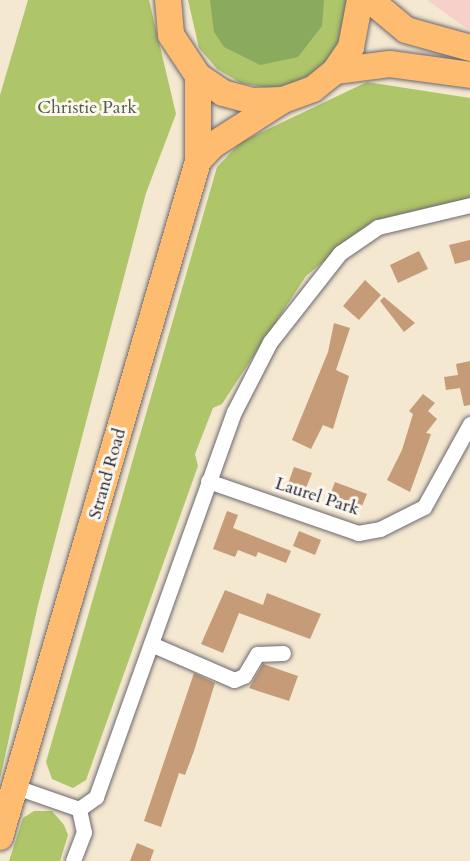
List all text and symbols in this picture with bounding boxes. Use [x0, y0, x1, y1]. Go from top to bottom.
park label: Christie Park [37, 97, 137, 119]
street label: Strand Road [85, 426, 131, 522]
street label: Laurel Park [272, 473, 362, 521]

